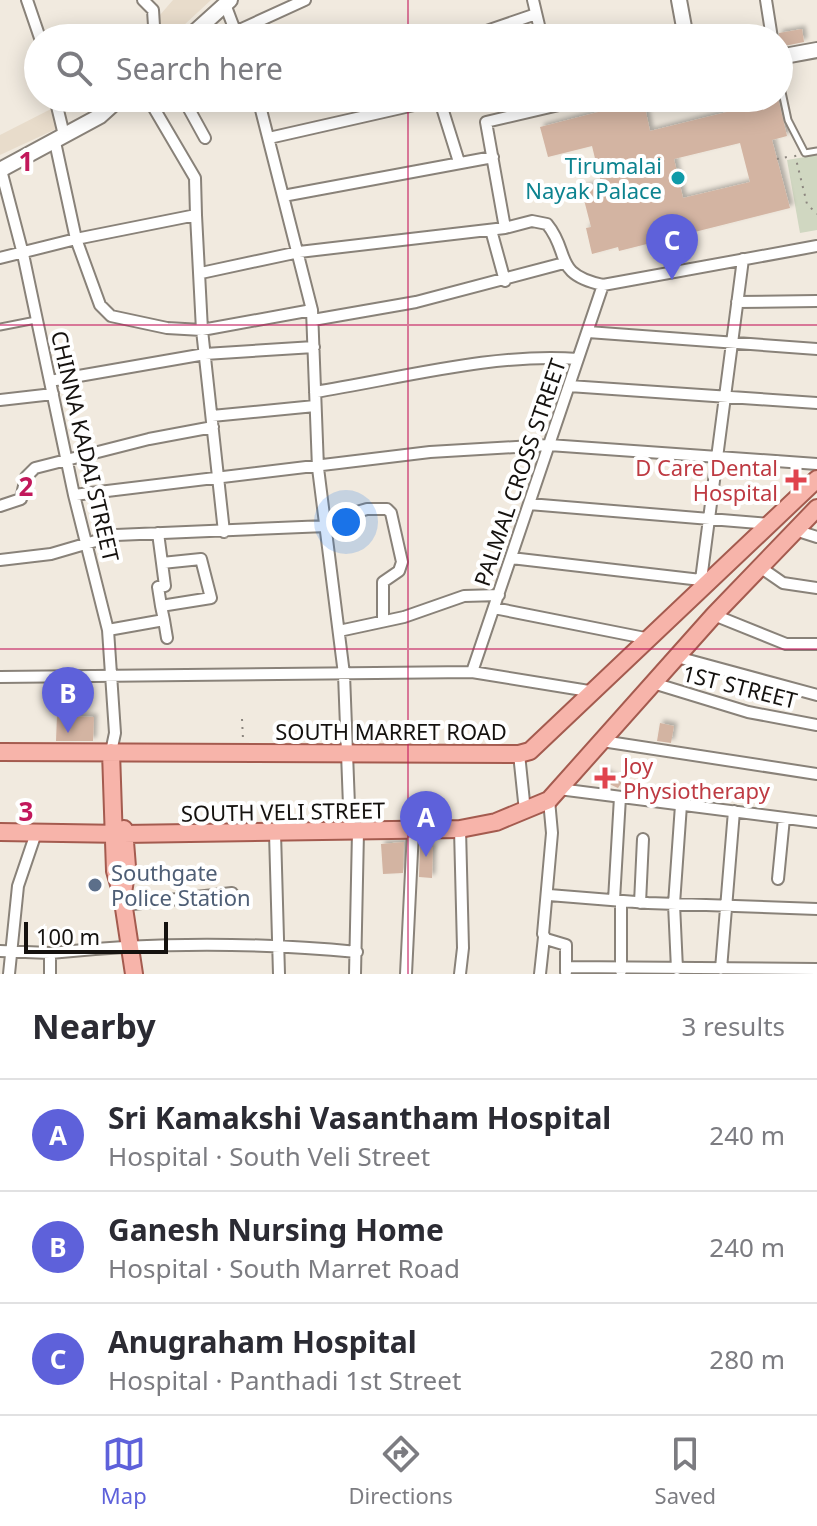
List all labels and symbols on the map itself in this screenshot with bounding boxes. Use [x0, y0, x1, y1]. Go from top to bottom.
text: 1 [19, 143, 33, 179]
place label: Tirumalai Nayak Palace [525, 150, 662, 205]
marker: Tirumalai Nayak Palace [669, 169, 687, 187]
pin: C [646, 214, 698, 280]
street label: CHINNA KADAI STREET [45, 328, 127, 564]
street label: PALMAL CROSS STREET [466, 354, 572, 590]
place label: D Care Dental Hospital [635, 452, 778, 507]
text: 2 [19, 468, 34, 504]
marker: D Care Dental Hospital [785, 469, 807, 491]
your location [326, 502, 366, 542]
street label: 1ST STREET [679, 657, 801, 715]
pin: B [42, 667, 94, 733]
street label: SOUTH MARRET ROAD [275, 716, 507, 746]
place label: Joy Physiotherapy [621, 750, 771, 805]
marker: Joy Physiotherapy [594, 767, 616, 789]
pin: A [400, 791, 452, 857]
text: 3 [19, 793, 33, 829]
street label: SOUTH VELI STREET [181, 794, 385, 828]
place label: Southgate Police Station [111, 857, 251, 912]
marker: Southgate Police Station [86, 876, 104, 894]
scale bar [24, 918, 168, 954]

